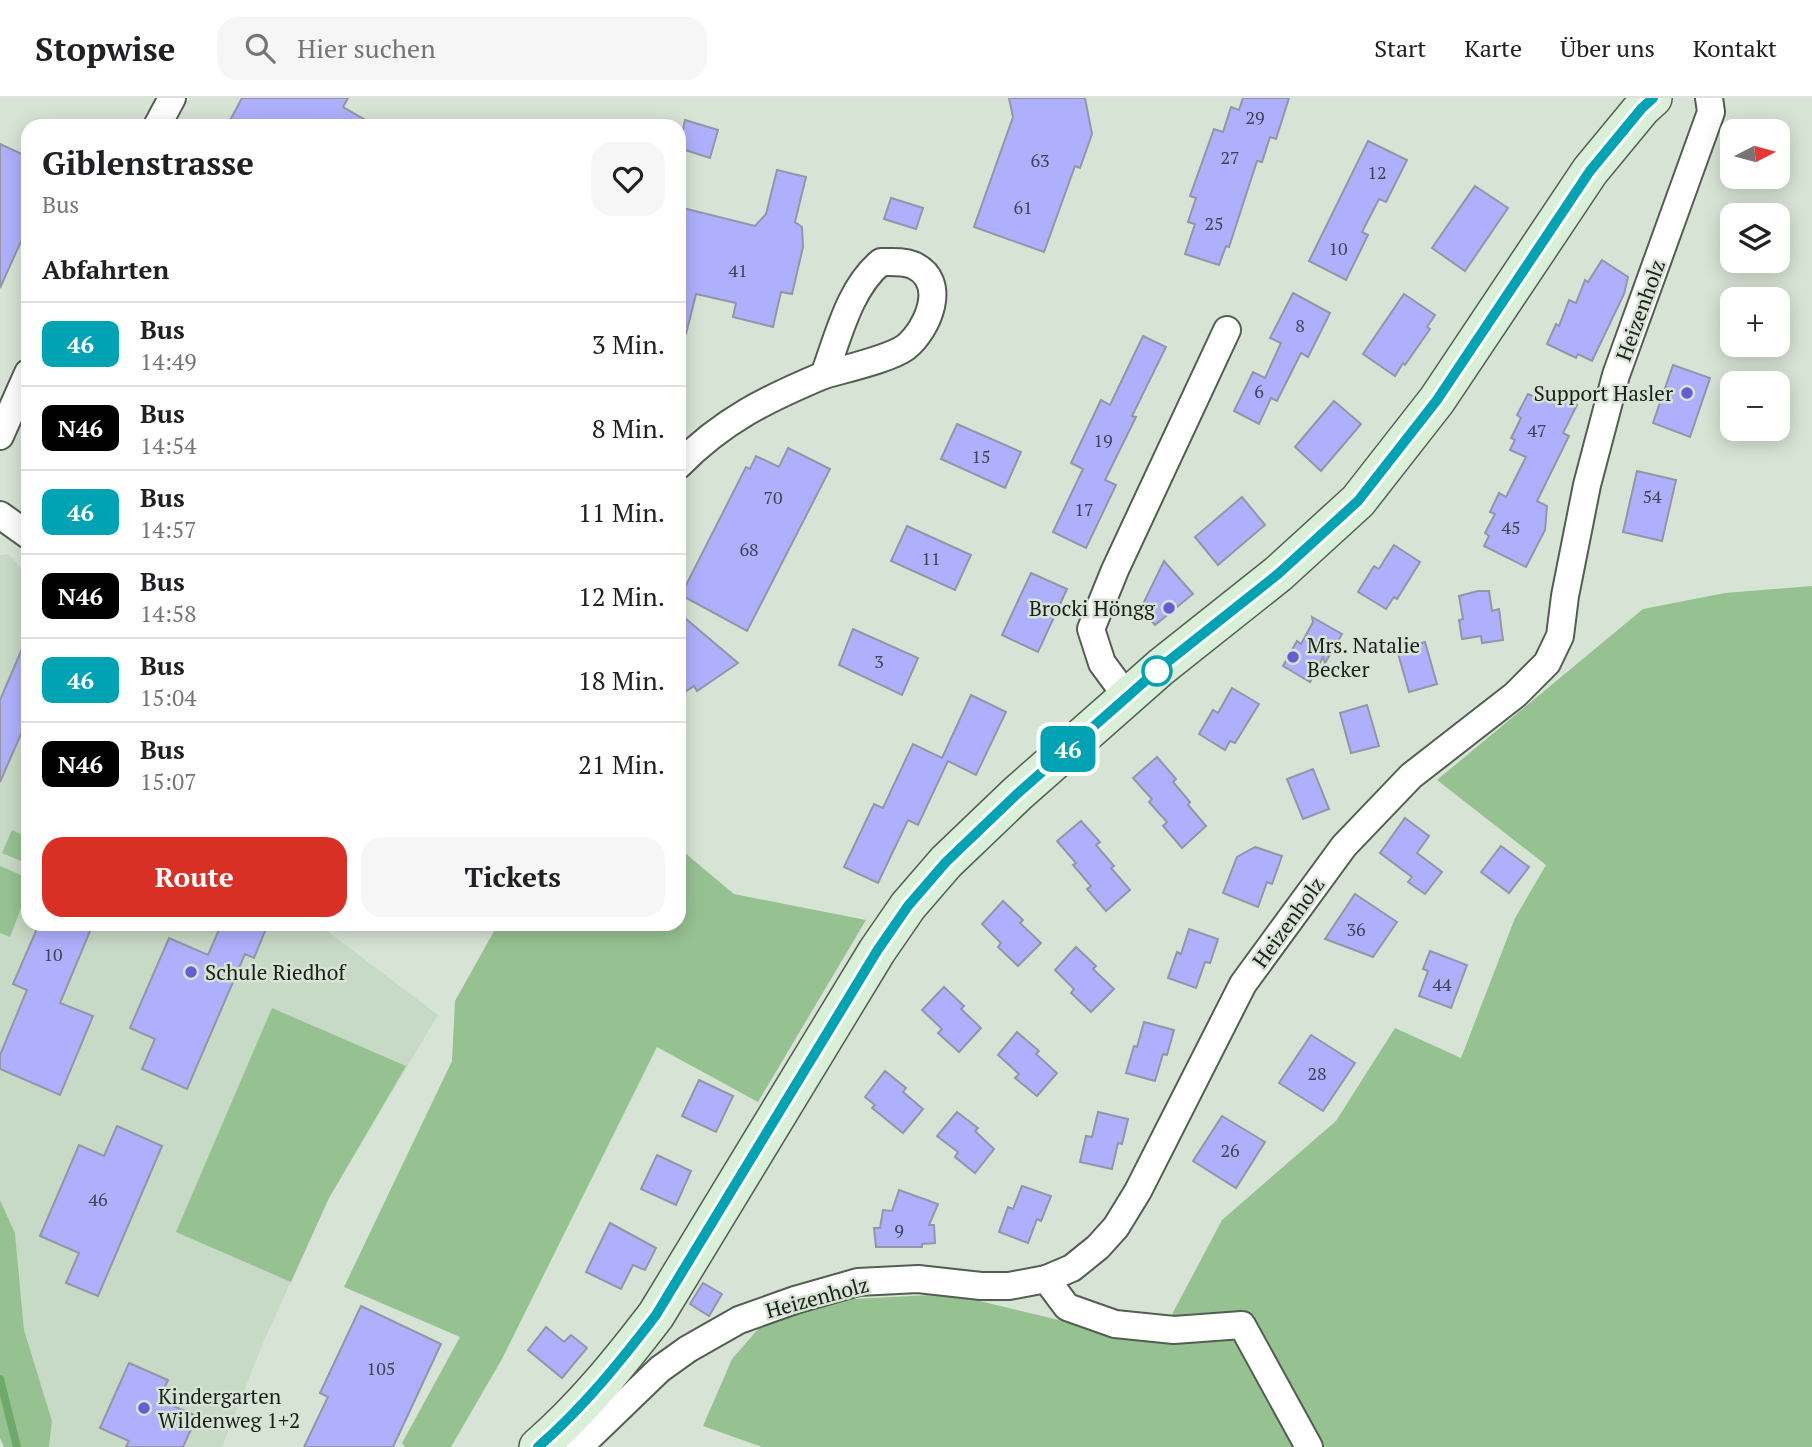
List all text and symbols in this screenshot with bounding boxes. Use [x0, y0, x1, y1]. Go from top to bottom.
search box [217, 17, 707, 80]
text: Stopwise [35, 27, 175, 70]
icon: search [241, 29, 279, 67]
text: Hier suchen [297, 31, 436, 65]
text: Start [1374, 32, 1426, 64]
text: Karte [1464, 32, 1522, 64]
text: Über uns [1560, 32, 1655, 64]
text: Kontakt [1693, 32, 1777, 64]
house number: 29 [1245, 105, 1265, 129]
north arrow [1720, 119, 1790, 189]
map controls [1720, 119, 1790, 441]
text: Giblenstrasse [42, 141, 254, 184]
button: heart [591, 142, 665, 216]
house number: 27 [1220, 145, 1240, 169]
house number: 63 [1030, 148, 1050, 172]
house number: 12 [1367, 160, 1387, 184]
text: Bus [42, 189, 79, 220]
house number: 61 [1013, 195, 1033, 219]
button: layers [1720, 203, 1790, 273]
house number: 25 [1204, 211, 1224, 235]
house number: 10 [1328, 236, 1348, 260]
text: Abfahrten [42, 252, 169, 286]
street label: Heizenholz [1609, 256, 1671, 364]
house number: 41 [728, 258, 748, 282]
button: + [1720, 287, 1790, 357]
text: Bus [140, 312, 185, 346]
house number: 8 [1295, 313, 1305, 337]
text: 3 Min. [592, 327, 665, 361]
text: 46 [67, 328, 94, 360]
text: 14:49 [140, 346, 197, 377]
button: − [1720, 371, 1790, 441]
house number: 6 [1254, 379, 1264, 403]
place label: Support Hasler [1533, 379, 1673, 407]
marker: Support Hasler [1679, 385, 1695, 401]
text: Bus [140, 396, 185, 430]
text: 8 Min. [592, 411, 665, 445]
text: N46 [58, 412, 103, 444]
house number: 47 [1527, 418, 1547, 442]
house number: 19 [1093, 428, 1113, 452]
text: 14:54 [140, 430, 197, 461]
house number: 15 [971, 444, 991, 468]
text: Bus [140, 480, 185, 514]
house number: 54 [1642, 484, 1662, 508]
house number: 70 [763, 485, 783, 509]
text: 11 Min. [578, 495, 665, 529]
text: 46 [67, 496, 94, 528]
house number: 17 [1074, 497, 1094, 521]
text: 14:57 [140, 514, 197, 545]
house number: 45 [1501, 515, 1521, 539]
house number: 68 [739, 537, 759, 561]
house number: 11 [921, 546, 941, 570]
text: Bus [140, 564, 185, 598]
text: 12 Min. [578, 579, 665, 613]
text: N46 [58, 580, 103, 612]
place label: Brocki Höngg [1029, 594, 1156, 622]
text: 14:58 [140, 598, 197, 629]
marker: Brocki Höngg [1161, 600, 1177, 616]
place label: Mrs. Natalie Becker [1307, 631, 1420, 683]
text: Bus [140, 648, 185, 682]
house number: 3 [874, 649, 884, 673]
marker: Mrs. Natalie Becker [1285, 649, 1301, 665]
unlabelled marker [1142, 656, 1172, 686]
text: 18 Min. [578, 663, 665, 697]
text: 46 [67, 664, 94, 696]
text: 15:04 [140, 682, 197, 713]
line badge: 46 [1036, 726, 1100, 772]
text: Bus [140, 732, 185, 766]
text: 46 [1054, 733, 1082, 765]
text: 21 Min. [578, 747, 665, 781]
text: N46 [58, 748, 103, 780]
text: 15:07 [140, 766, 197, 797]
button: Route [42, 837, 347, 917]
button: Tickets [361, 837, 665, 917]
street label: Heizenholz [1246, 871, 1330, 973]
house number: 36 [1346, 917, 1366, 941]
house number: 10 [43, 942, 63, 966]
place label: Schule Riedhof [205, 958, 347, 986]
marker: Schule Riedhof [183, 964, 199, 980]
house number: 44 [1432, 972, 1452, 996]
house number: 28 [1307, 1061, 1327, 1085]
house number: 26 [1220, 1138, 1240, 1162]
house number: 46 [88, 1187, 108, 1211]
house number: 9 [894, 1218, 904, 1242]
street label: Heizenholz [762, 1270, 872, 1324]
house number: 105 [367, 1356, 395, 1380]
place label: Kindergarten Wildenweg 1+2 [158, 1382, 300, 1434]
marker: Kindergarten Wildenweg 1+2 [136, 1400, 152, 1416]

